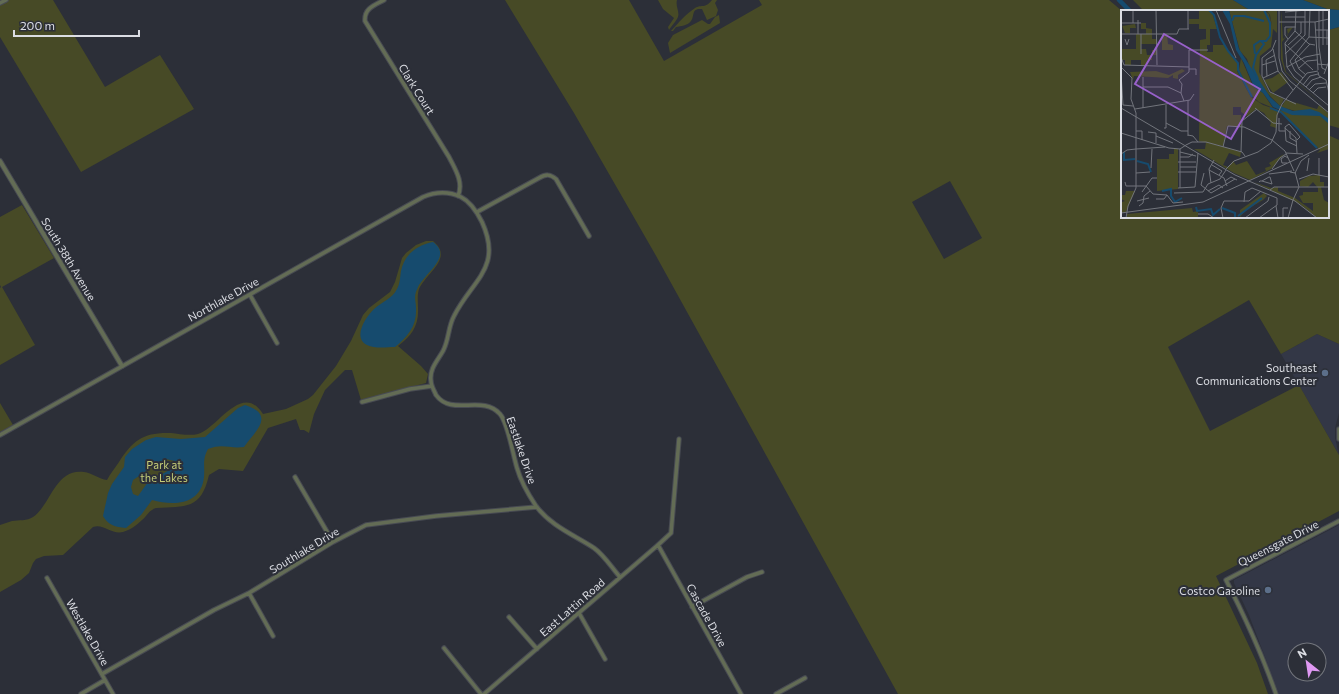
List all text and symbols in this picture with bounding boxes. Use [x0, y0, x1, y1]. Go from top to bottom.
inset map [1121, 10, 1329, 218]
scale bar [14, 12, 139, 38]
text: 200 m [20, 18, 55, 32]
street label: Clark Court [396, 61, 438, 117]
street label: South 38th Avenue [39, 215, 99, 303]
street label: Northlake Drive [185, 274, 261, 324]
place label: Southeast Communications Center [1196, 361, 1318, 387]
marker: Southeast Communications Center [1320, 368, 1330, 378]
street label: Eastlake Drive [504, 415, 540, 486]
park label: Park at the Lakes [140, 458, 188, 484]
street label: Queensgate Drive [1236, 517, 1321, 569]
street label: Southlake Drive [267, 524, 341, 576]
street label: East Lattin Road [537, 575, 607, 639]
street label: Cascade Drive [684, 581, 730, 649]
place label: Costco Gasoline [1179, 584, 1260, 597]
marker: Costco Gasoline [1263, 585, 1273, 595]
street label: Westlake Drive [64, 596, 112, 668]
north arrow [1287, 642, 1327, 682]
text: N [1295, 645, 1309, 661]

